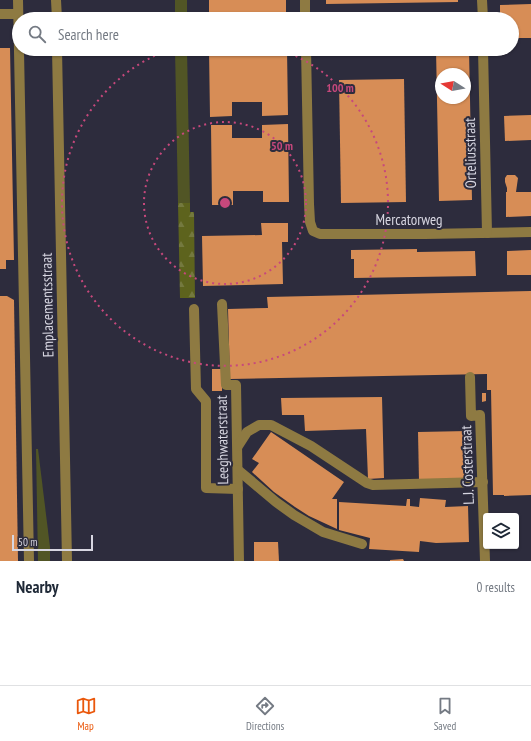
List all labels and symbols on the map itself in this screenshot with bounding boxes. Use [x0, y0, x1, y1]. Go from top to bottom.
north arrow [435, 68, 471, 104]
text: 100 m [326, 80, 354, 95]
street label: Orteliusstraat [460, 118, 480, 188]
text: 50 m [271, 138, 293, 153]
centre of rings [218, 196, 232, 210]
street label: Mercatorweg [375, 210, 443, 229]
street label: Emplacementsstraat [37, 253, 57, 357]
street label: Leeghwaterstraat [212, 395, 232, 485]
street label: L.J. Costerstraat [456, 425, 478, 505]
scale bar [12, 533, 93, 552]

